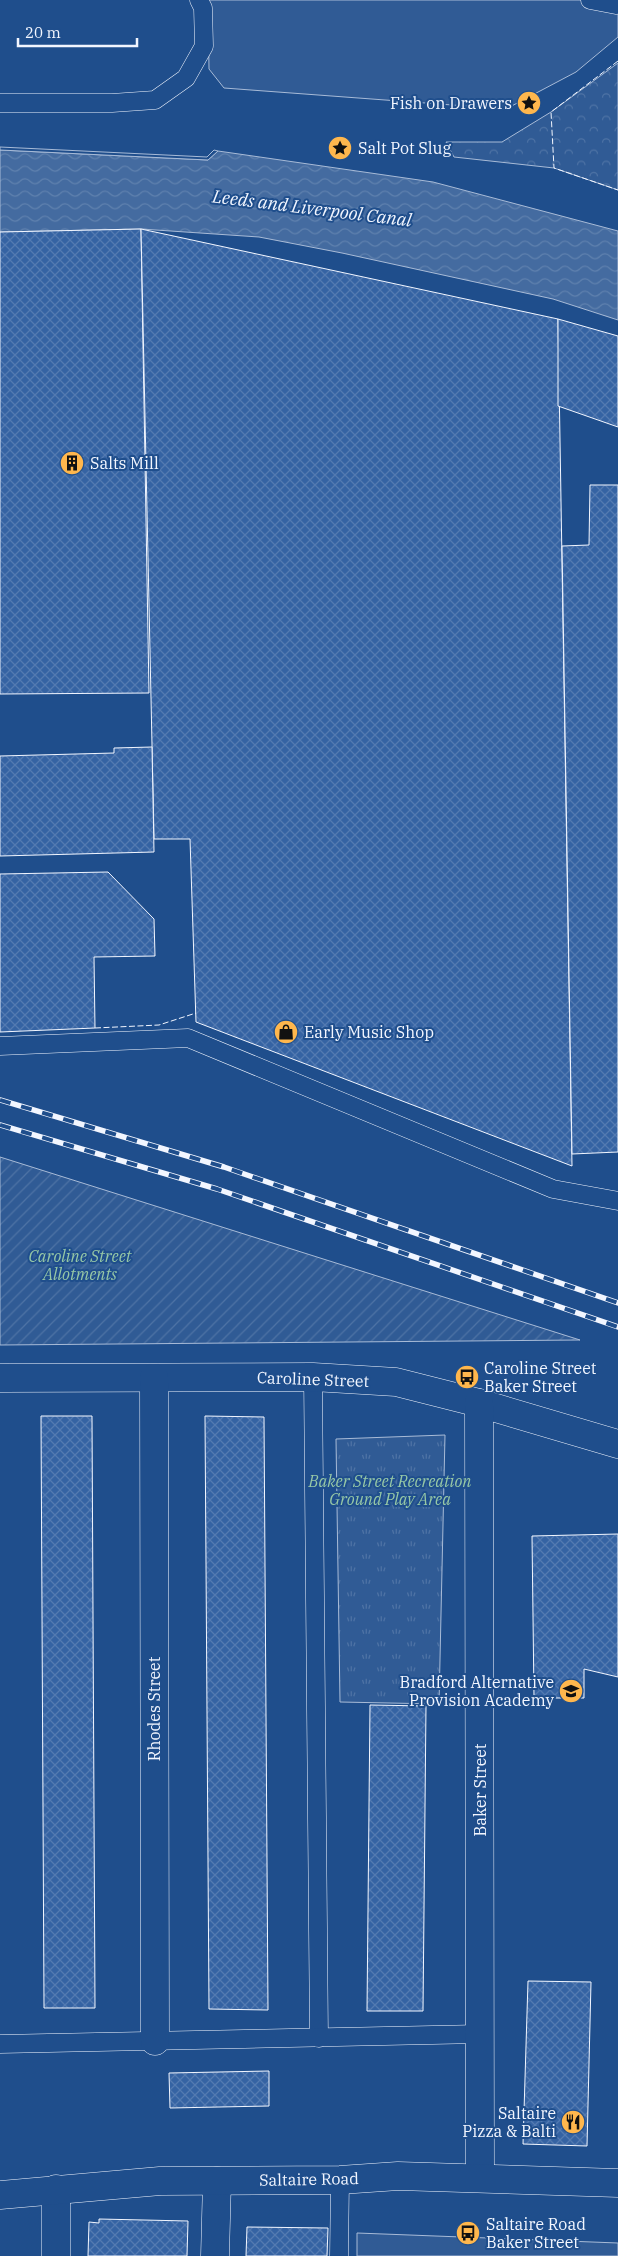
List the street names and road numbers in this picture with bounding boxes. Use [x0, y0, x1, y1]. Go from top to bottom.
street label: Caroline Street [256, 1367, 370, 1391]
street label: Rhodes Street [144, 1656, 164, 1761]
street label: Baker Street [470, 1743, 490, 1836]
street label: Saltaire Road [259, 2168, 359, 2190]

